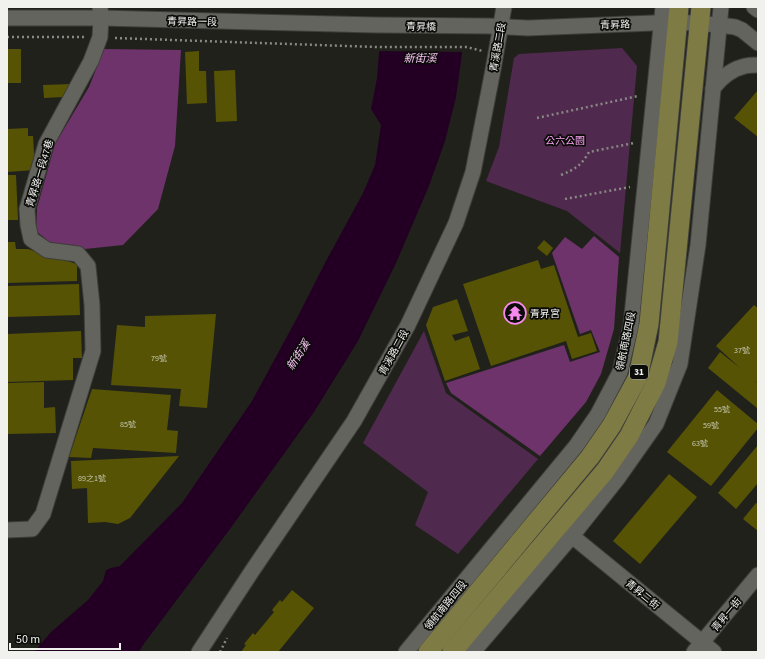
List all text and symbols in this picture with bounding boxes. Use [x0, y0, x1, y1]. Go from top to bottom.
street label: 青昇路一段 [167, 15, 217, 29]
street label: 青昇路 [600, 17, 630, 33]
street label: 青昇橋 [406, 20, 436, 34]
street label: 青溪路二段 [487, 21, 509, 73]
water label: 新街溪 [404, 51, 438, 66]
park label: 公六公園 [545, 134, 585, 148]
street label: 青昇路一段47巷 [23, 138, 57, 209]
temple icon: 青昇宮 [502, 300, 528, 326]
place label: 青昇宮 [530, 307, 560, 321]
street label: 領航南路四段 [613, 310, 639, 372]
street label: 青溪路二段 [376, 327, 412, 378]
water label: 新街溪 [283, 336, 315, 373]
house number: 37號 [734, 345, 750, 356]
house number: 79號 [151, 353, 167, 364]
road number: 31 [630, 365, 648, 379]
house number: 55號 [714, 404, 730, 415]
house number: 85號 [120, 419, 136, 430]
house number: 59號 [703, 420, 719, 431]
house number: 63號 [692, 438, 708, 449]
house number: 89之1號 [78, 473, 106, 484]
street label: 青昇二街 [622, 577, 662, 613]
street label: 領航南路四段 [421, 578, 470, 633]
street label: 青昇一街 [709, 595, 745, 634]
scale bar [10, 625, 120, 651]
text: 50 m [16, 631, 40, 648]

